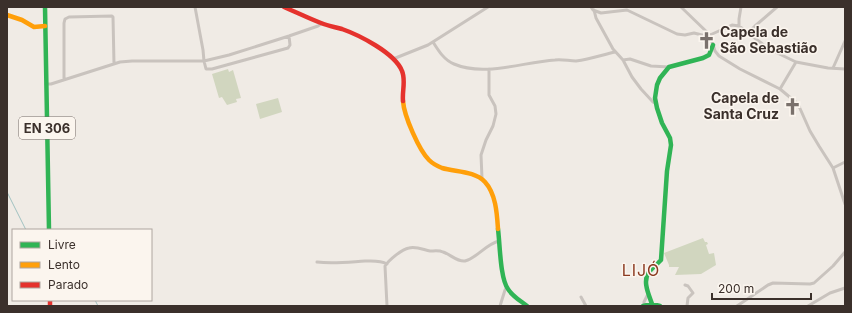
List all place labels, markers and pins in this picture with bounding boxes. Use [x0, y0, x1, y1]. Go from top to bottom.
place label: Capela de São Sebastião [720, 23, 818, 56]
church icon: Capela de São Sebastião [697, 30, 717, 50]
place label: Capela de Santa Cruz [704, 89, 779, 122]
church icon: Capela de Santa Cruz [782, 96, 802, 116]

